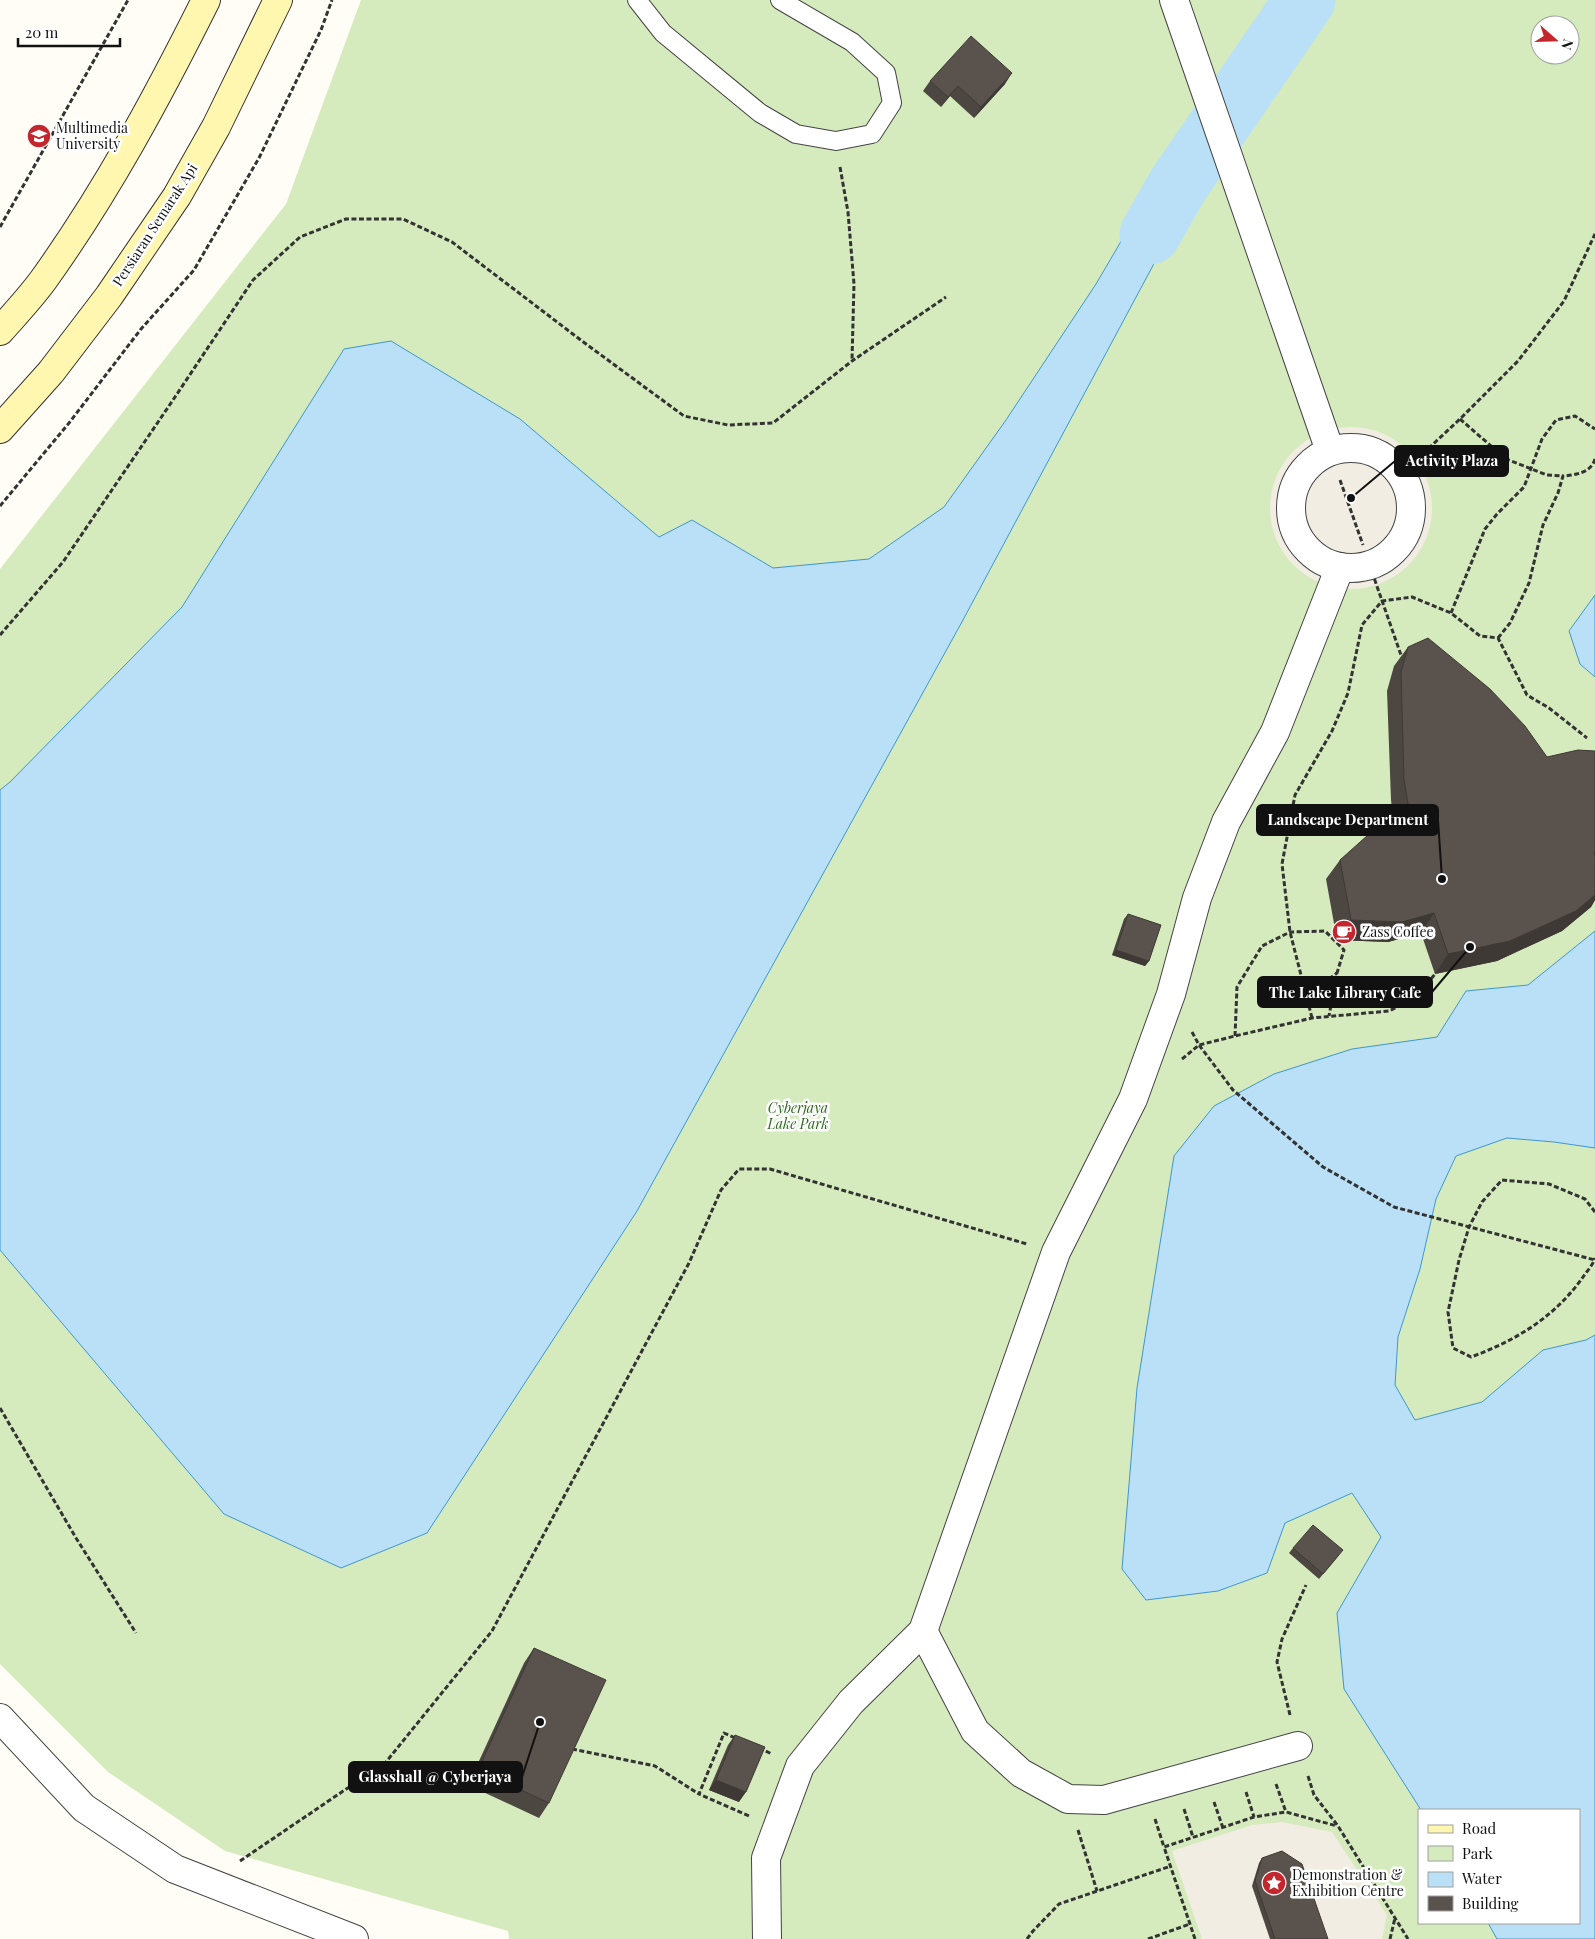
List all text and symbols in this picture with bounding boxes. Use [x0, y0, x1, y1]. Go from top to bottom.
scale bar [18, 15, 120, 47]
north arrow [1530, 15, 1580, 65]
text: 20 m [25, 22, 59, 42]
text: N [1557, 37, 1578, 53]
place label: Multimedia University [56, 118, 128, 153]
school or university icon: Multimedia University [26, 123, 52, 149]
street label: Persiaran Semarak Api [108, 160, 201, 290]
callout: Activity Plaza [1395, 446, 1508, 476]
text: Activity Plaza [1405, 450, 1499, 470]
callout: Landscape Department [1257, 805, 1438, 835]
text: Landscape Department [1267, 809, 1429, 829]
cafe icon: Zass Coffee [1331, 919, 1357, 945]
place label: Zass Coffee [1362, 922, 1434, 941]
callout: The Lake Library Cafe [1258, 977, 1432, 1007]
text: The Lake Library Cafe [1269, 982, 1422, 1002]
park label: Cyberjaya Lake Park [767, 1098, 828, 1133]
callout: Glasshall @ Cyberjaya [349, 1762, 522, 1792]
text: Glasshall @ Cyberjaya [359, 1766, 512, 1786]
legend [1418, 1809, 1580, 1924]
text: Road [1462, 1818, 1496, 1838]
text: Park [1462, 1843, 1494, 1863]
place label: Demonstration & Exhibition Centre [1292, 1865, 1404, 1900]
text: Water [1461, 1868, 1502, 1888]
place icon: Demonstration & Exhibition Centre [1261, 1870, 1287, 1896]
text: Building [1462, 1893, 1519, 1913]

